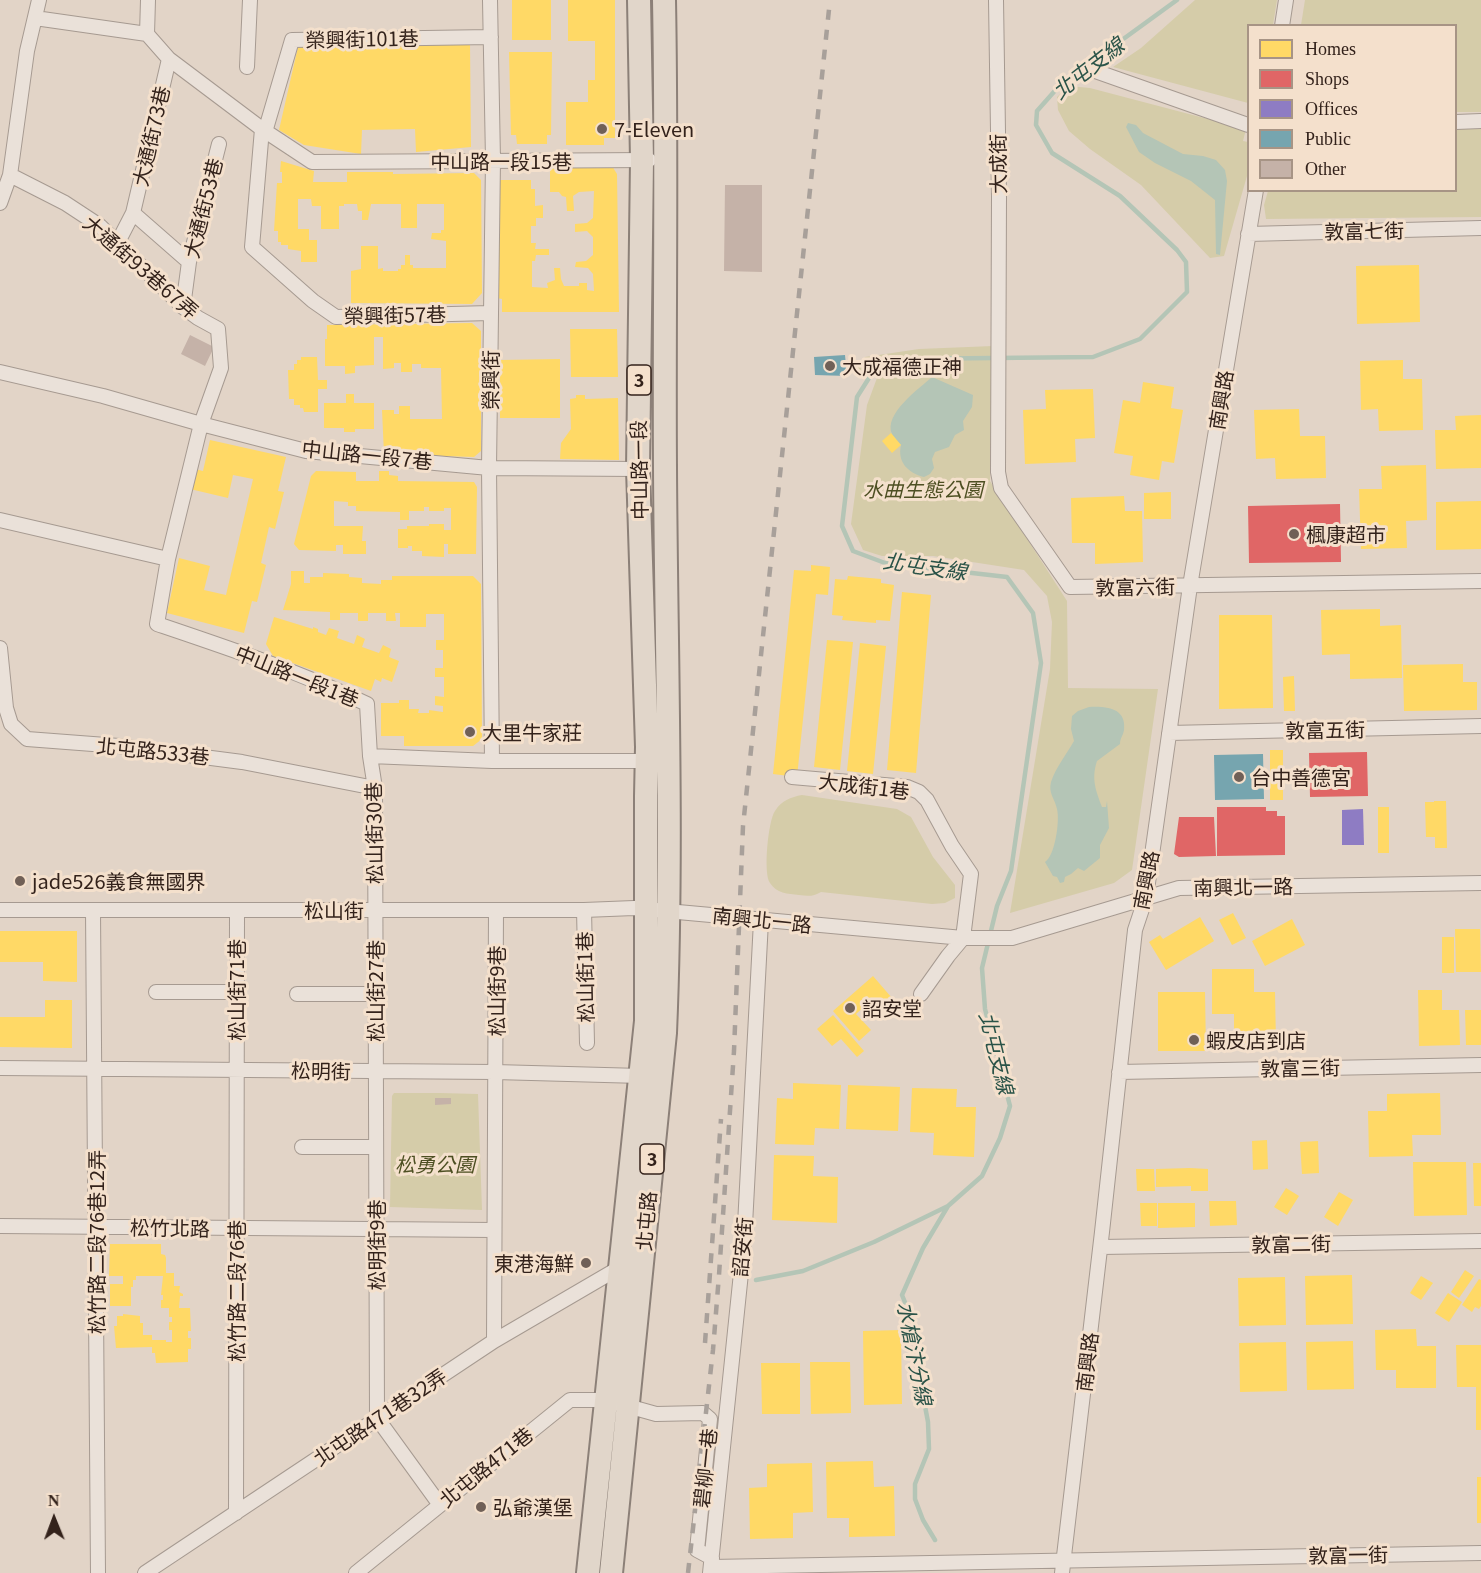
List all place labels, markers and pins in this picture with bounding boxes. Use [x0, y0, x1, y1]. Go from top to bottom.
place label: 7-Eleven [614, 117, 694, 141]
marker: 7-Eleven [595, 122, 609, 136]
place label: 大成福德正神 [842, 354, 962, 378]
marker: 大成福德正神 [823, 359, 837, 373]
place label: 楓康超市 [1306, 522, 1386, 546]
marker: 楓康超市 [1287, 527, 1301, 541]
place label: 大里牛家莊 [482, 720, 582, 744]
marker: 大里牛家莊 [463, 725, 477, 739]
place label: 台中善德宮 [1251, 765, 1351, 789]
marker: 台中善德宮 [1232, 770, 1246, 784]
place label: jade526義食無國界 [32, 869, 206, 893]
marker: jade526義食無國界 [13, 874, 27, 888]
place label: 詔安堂 [862, 996, 922, 1020]
marker: 詔安堂 [843, 1001, 857, 1015]
place label: 蝦皮店到店 [1206, 1028, 1306, 1052]
marker: 蝦皮店到店 [1187, 1033, 1201, 1047]
place label: 東港海鮮 [494, 1251, 574, 1275]
marker: 東港海鮮 [579, 1256, 593, 1270]
place label: 弘爺漢堡 [493, 1495, 573, 1519]
marker: 弘爺漢堡 [474, 1500, 488, 1514]

